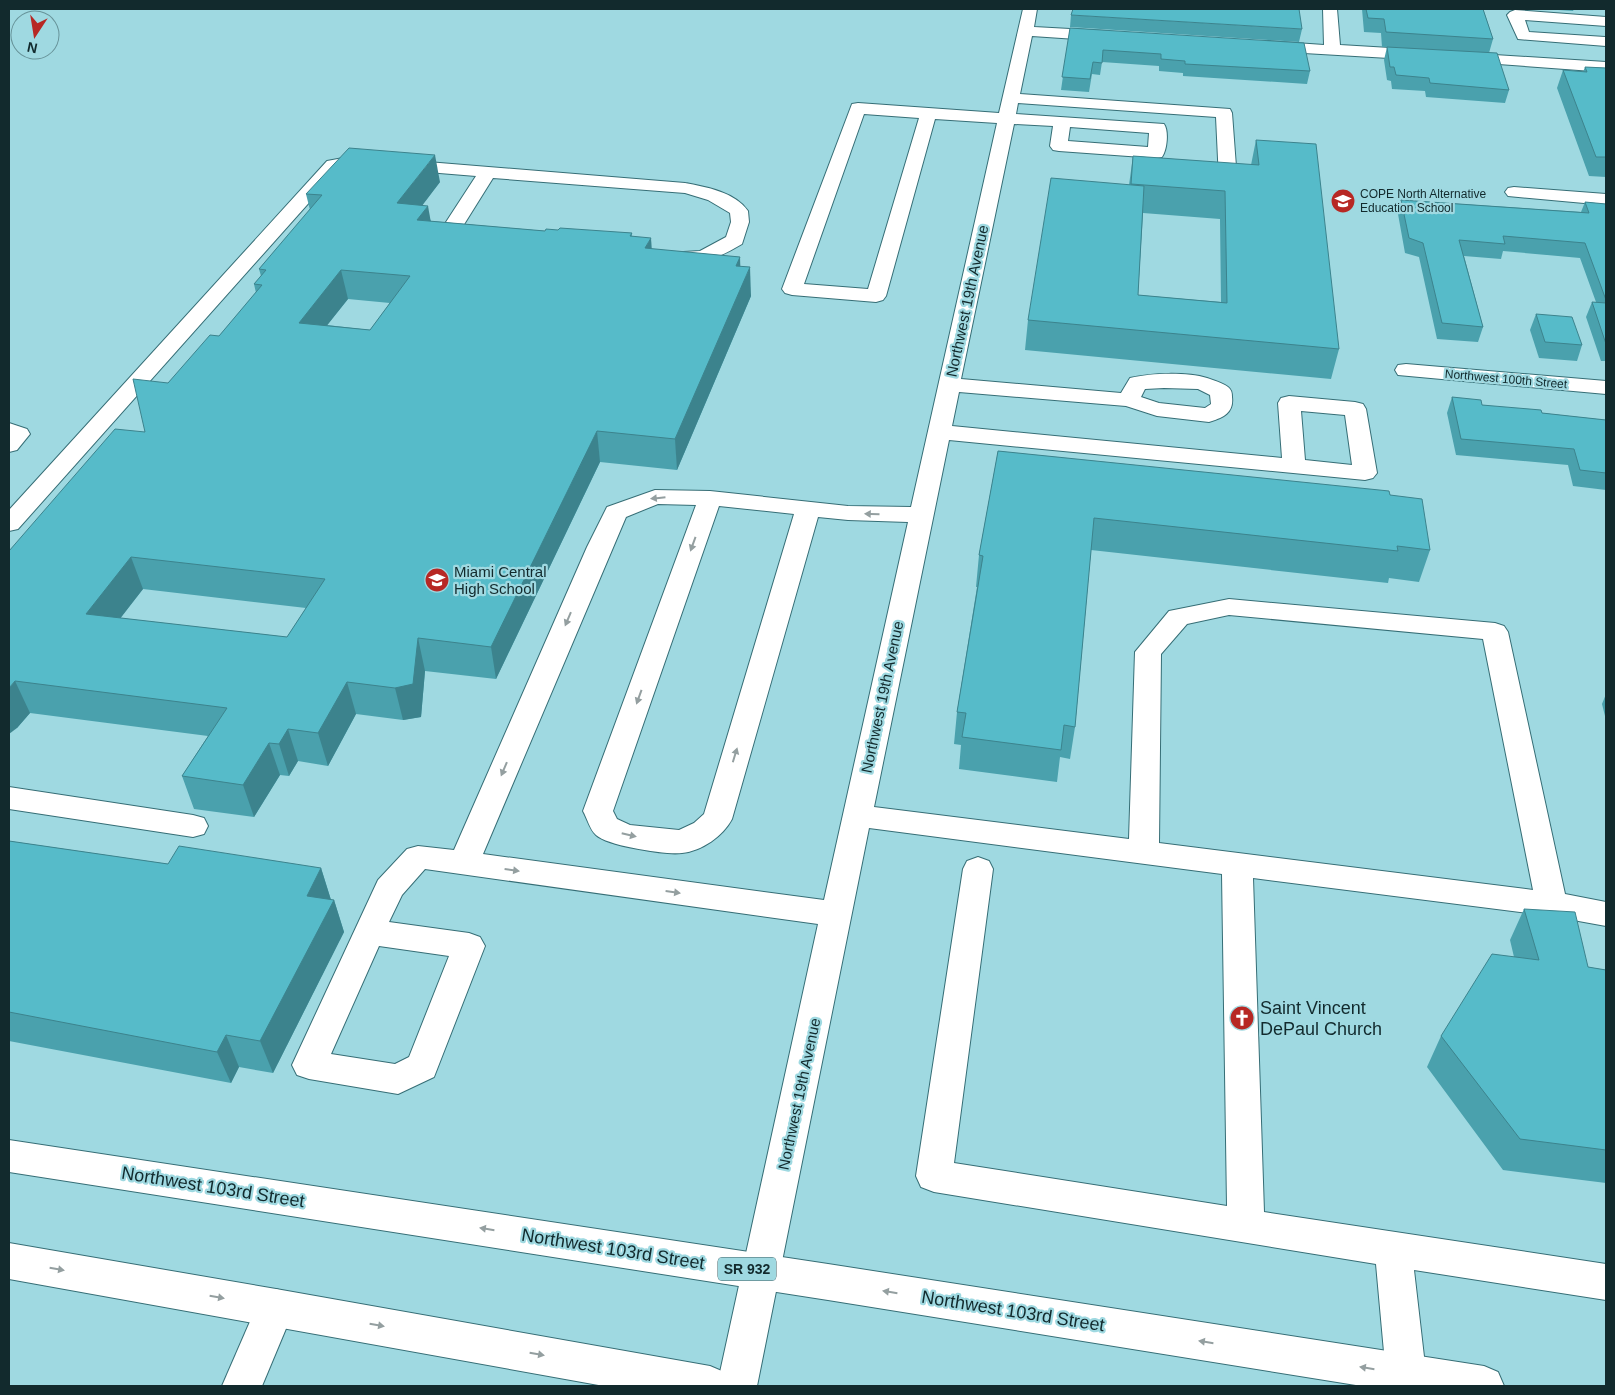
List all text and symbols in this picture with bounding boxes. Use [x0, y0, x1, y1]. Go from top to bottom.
north arrow [10, 10, 60, 60]
text: N [26, 39, 39, 57]
place label: COPE North Alternative Education School [1360, 187, 1486, 215]
school or university icon: COPE North Alternative Education School [1330, 188, 1356, 214]
street label: Northwest 19th Avenue [943, 224, 991, 378]
street label: Northwest 100th Street [1444, 367, 1568, 391]
one-way arrow [650, 494, 666, 502]
one-way arrow [864, 510, 880, 518]
one-way arrow [689, 537, 697, 552]
place label: Miami Central High School [454, 563, 547, 597]
school or university icon: Miami Central High School [424, 567, 450, 593]
one-way arrow [564, 612, 572, 627]
street label: Northwest 19th Avenue [858, 620, 906, 774]
one-way arrow [635, 690, 643, 705]
one-way arrow [732, 748, 740, 763]
one-way arrow [500, 762, 508, 777]
one-way arrow [621, 831, 636, 839]
one-way arrow [504, 866, 520, 874]
one-way arrow [665, 888, 681, 896]
place label: Saint Vincent DePaul Church [1260, 998, 1382, 1039]
church icon: Saint Vincent DePaul Church [1229, 1005, 1255, 1031]
street label: Northwest 19th Avenue [775, 1017, 823, 1171]
street label: Northwest 103rd Street [120, 1163, 306, 1211]
one-way arrow [479, 1225, 495, 1233]
street label: Northwest 103rd Street [520, 1225, 706, 1273]
road number: SR 932 [718, 1258, 776, 1280]
one-way arrow [49, 1266, 65, 1274]
one-way arrow [882, 1287, 898, 1295]
street label: Northwest 103rd Street [920, 1287, 1106, 1335]
one-way arrow [209, 1293, 225, 1301]
one-way arrow [369, 1322, 385, 1330]
one-way arrow [1198, 1338, 1214, 1346]
one-way arrow [529, 1351, 545, 1359]
one-way arrow [1358, 1363, 1374, 1371]

